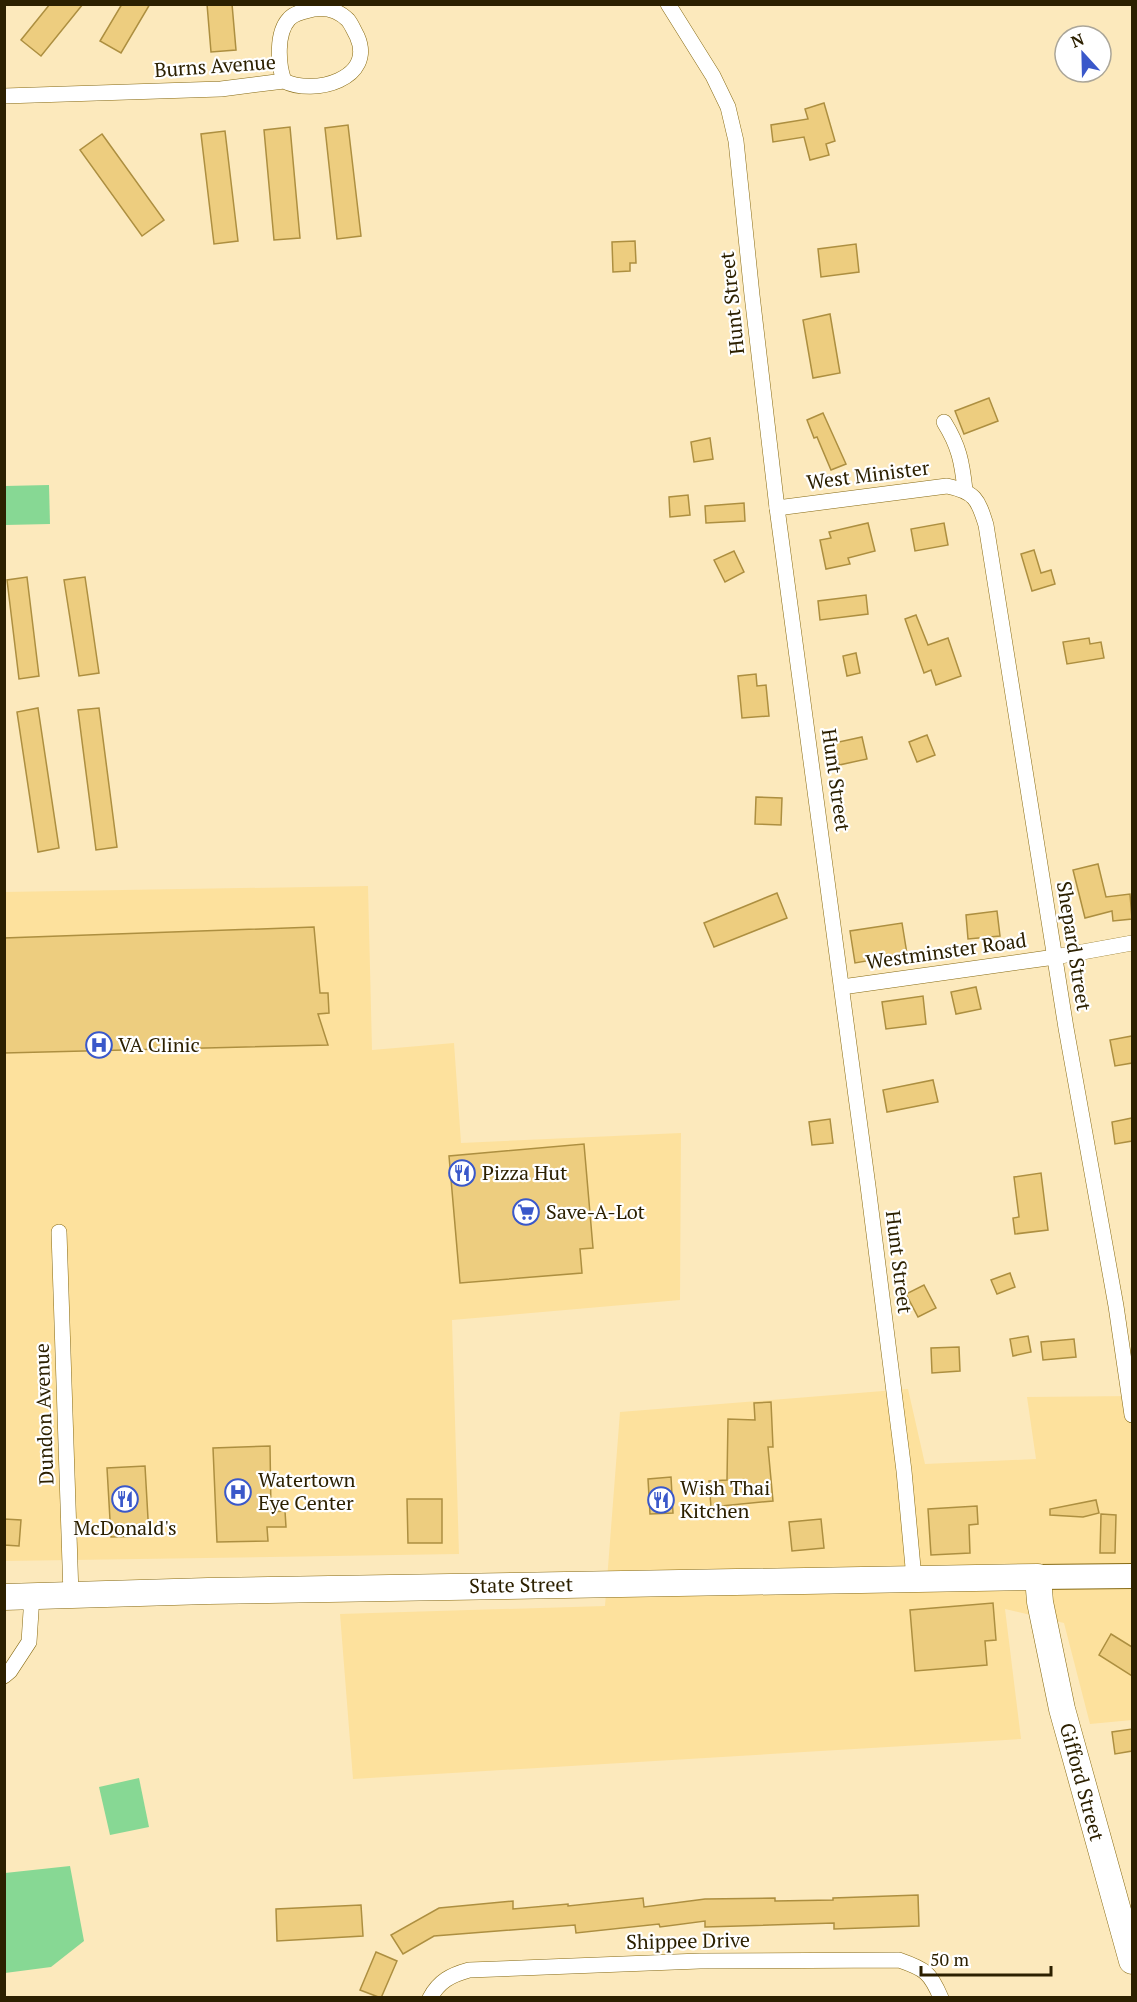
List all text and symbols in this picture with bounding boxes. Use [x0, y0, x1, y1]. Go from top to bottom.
north arrow [1053, 24, 1113, 84]
text: N [1068, 28, 1087, 53]
street label: Burns Avenue [153, 48, 277, 83]
street label: Hunt Street [713, 250, 750, 356]
street label: West Minister [805, 454, 931, 495]
street label: Hunt Street [816, 727, 857, 834]
street label: Shepard Street [1051, 879, 1098, 1013]
street label: Westminster Road [864, 926, 1028, 975]
hospital icon: VA Clinic [84, 1030, 114, 1060]
place label: VA Clinic [118, 1031, 200, 1058]
restaurant icon: Pizza Hut [447, 1158, 477, 1188]
place label: Pizza Hut [482, 1159, 568, 1186]
supermarket icon: Save-A-Lot [511, 1197, 541, 1227]
place label: Save-A-Lot [546, 1198, 646, 1225]
street label: Hunt Street [880, 1209, 919, 1316]
street label: Dundon Avenue [28, 1343, 59, 1485]
place label: Watertown Eye Center [258, 1466, 355, 1516]
place label: Wish Thai Kitchen [680, 1474, 770, 1524]
hospital icon: Watertown Eye Center [223, 1477, 253, 1507]
restaurant icon: McDonald's [110, 1484, 140, 1514]
restaurant icon: Wish Thai Kitchen [646, 1485, 676, 1515]
place label: McDonald's [73, 1514, 177, 1541]
street label: State Street [469, 1570, 574, 1599]
street label: Gifford Street [1054, 1720, 1111, 1844]
street label: Shippee Drive [626, 1926, 750, 1955]
scale bar [921, 1939, 1052, 1977]
text: 50 m [930, 1947, 970, 1971]

